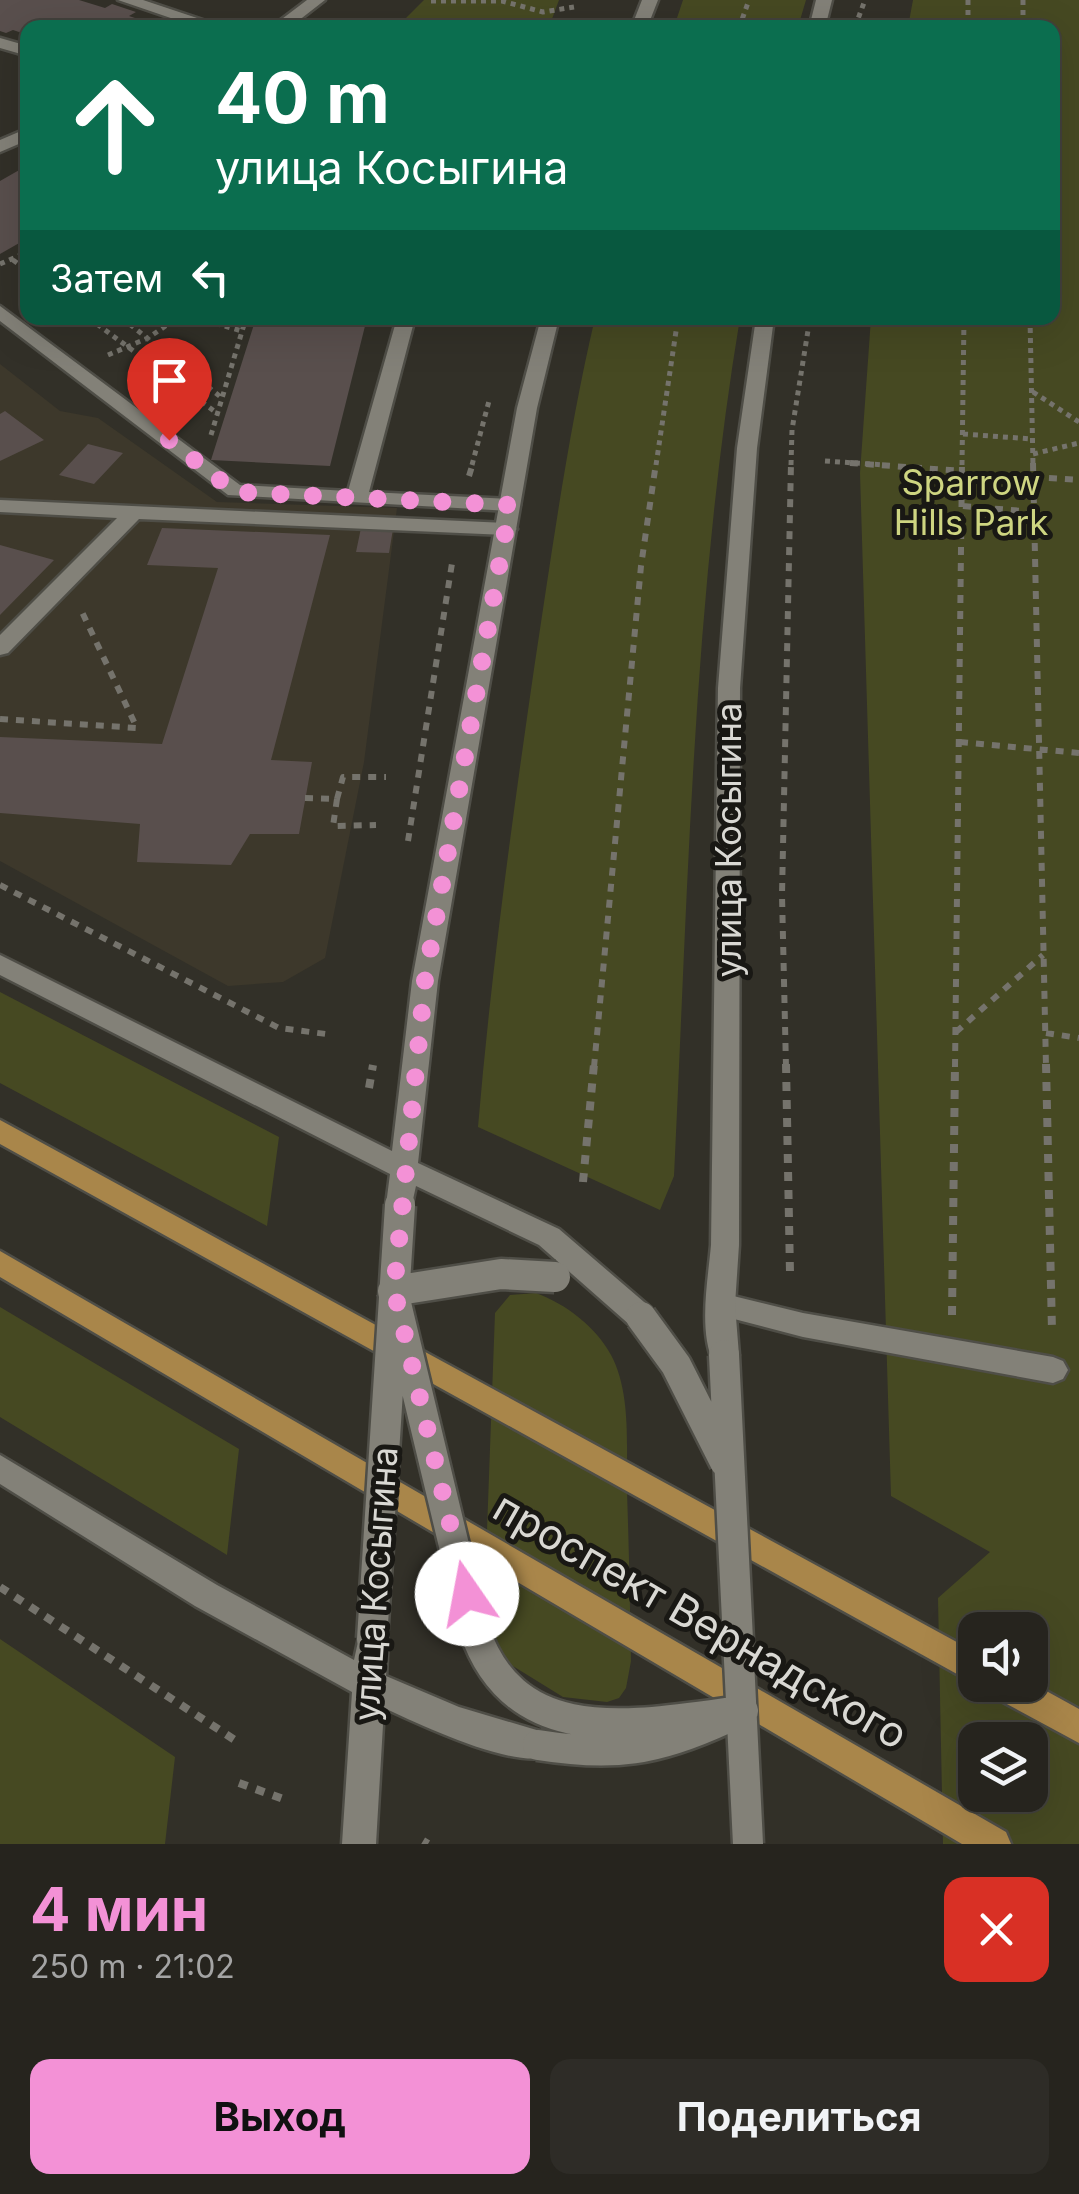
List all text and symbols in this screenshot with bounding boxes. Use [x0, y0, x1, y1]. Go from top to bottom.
text: 40 m [215, 55, 390, 140]
icon: ahead [50, 60, 180, 190]
text: улица Косыгина [215, 140, 569, 195]
icon: left [183, 250, 238, 305]
text: Затем [50, 255, 163, 301]
pin [127, 338, 212, 441]
icon: arrive [142, 353, 197, 408]
park label: Sparrow Hills Park [894, 461, 1048, 543]
street label: улица Косыгина [707, 702, 749, 978]
street label: улица Косыгина [344, 1445, 406, 1723]
street label: проспект Вернадского [485, 1481, 917, 1759]
position arrow [415, 1542, 519, 1646]
map controls [958, 1612, 1048, 1812]
button: sound [958, 1612, 1048, 1702]
button: layers [958, 1722, 1048, 1812]
text: 4 мин [30, 1873, 208, 1945]
button: close [944, 1877, 1049, 1982]
text: 250 m · 21:02 [30, 1947, 235, 1986]
button: Выход [30, 2059, 530, 2174]
button: Поделиться [550, 2059, 1049, 2174]

